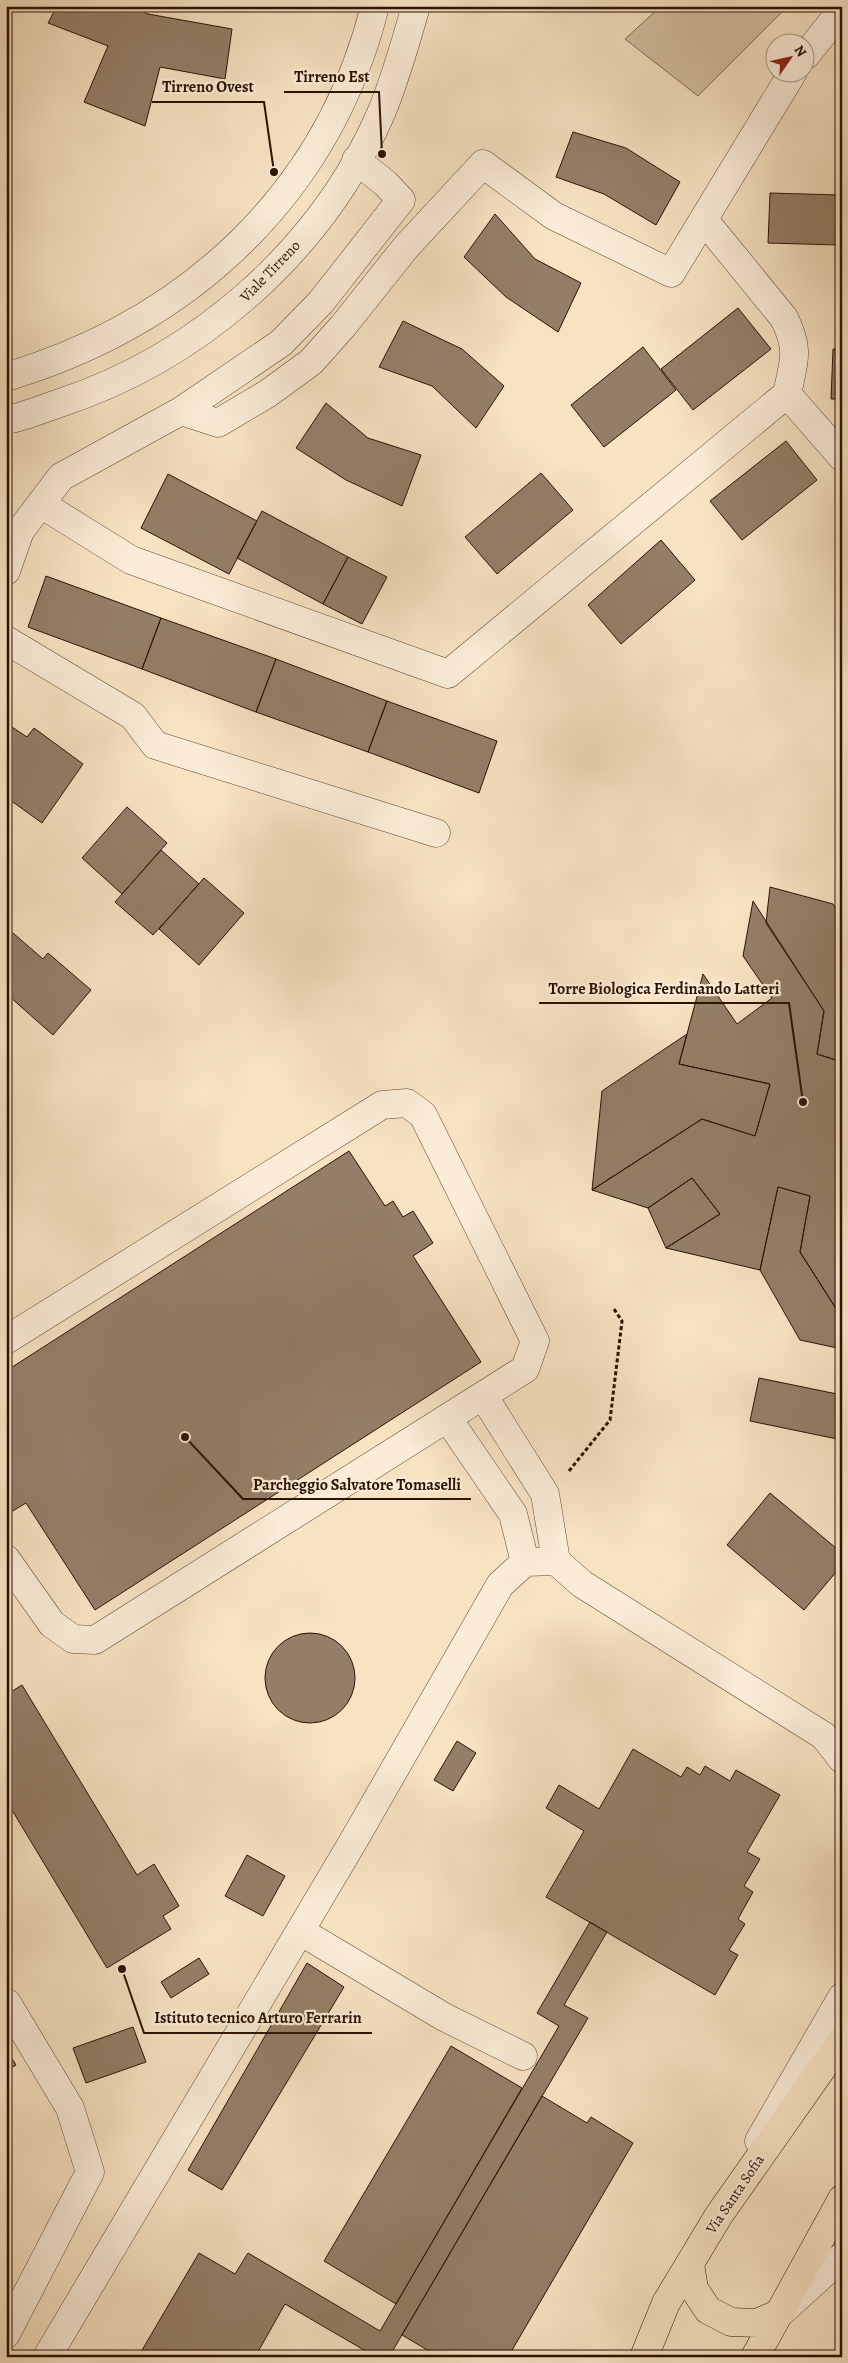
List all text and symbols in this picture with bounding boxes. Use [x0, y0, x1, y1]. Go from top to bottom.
north arrow [766, 32, 816, 82]
text: N [790, 41, 811, 61]
callout: Tirreno Est [284, 61, 379, 92]
text: Tirreno Est [294, 66, 370, 88]
callout: Tirreno Ovest [152, 71, 264, 102]
text: Tirreno Ovest [162, 76, 254, 98]
street label: Viale Tirreno [235, 236, 305, 307]
callout: Torre Biologica Ferdinando Latteri [539, 972, 789, 1003]
text: Torre Biologica Ferdinando Latteri [549, 978, 780, 1000]
callout: Parcheggio Salvatore Tomaselli [243, 1468, 471, 1499]
text: Parcheggio Salvatore Tomaselli [253, 1474, 461, 1496]
callout: Istituto tecnico Arturo Ferrarin [144, 2002, 372, 2033]
text: Istituto tecnico Arturo Ferrarin [154, 2007, 362, 2029]
street label: Via Santa Sofia [701, 2151, 769, 2238]

